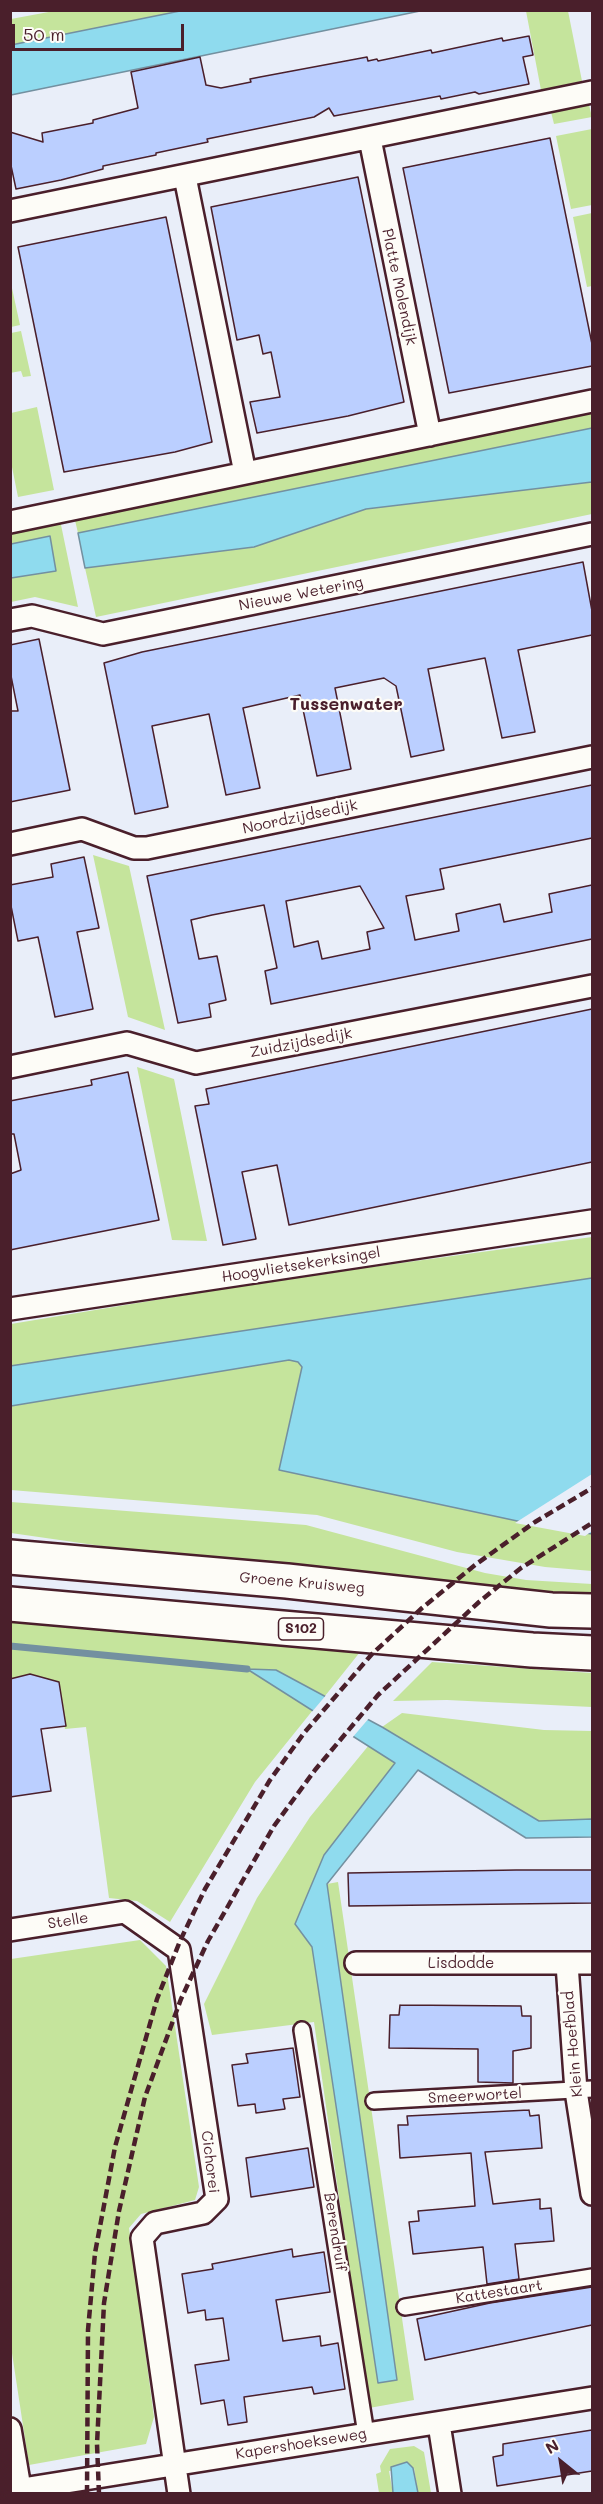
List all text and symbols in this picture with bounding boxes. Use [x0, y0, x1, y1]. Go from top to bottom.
scale bar [15, 12, 188, 50]
text: 50 m [23, 22, 65, 46]
street label: Platte Molendijk [378, 227, 420, 347]
street label: Nieuwe Wetering [237, 573, 365, 615]
district label: Tussenwater [289, 693, 403, 715]
street label: Noordzijdsedijk [241, 796, 359, 838]
street label: Zuidzijdsedijk [248, 1024, 354, 1062]
street label: Hoogvlietsekerksingel [220, 1244, 382, 1286]
street label: Groene Kruisweg [239, 1569, 365, 1597]
road number: S102 [278, 1618, 324, 1640]
street label: Stelle [46, 1909, 90, 1933]
street label: Lisdodde [428, 1954, 494, 1972]
street label: Klein Hoefblad [559, 1990, 587, 2098]
street label: Smeerwortel [427, 2085, 523, 2107]
street label: Cichorei [197, 2130, 223, 2194]
street label: Berendruif [320, 2191, 350, 2273]
street label: Kattestaart [454, 2276, 544, 2308]
street label: Kapershoekseweg [234, 2425, 368, 2463]
north arrow [531, 2432, 591, 2492]
text: N [541, 2434, 562, 2458]

